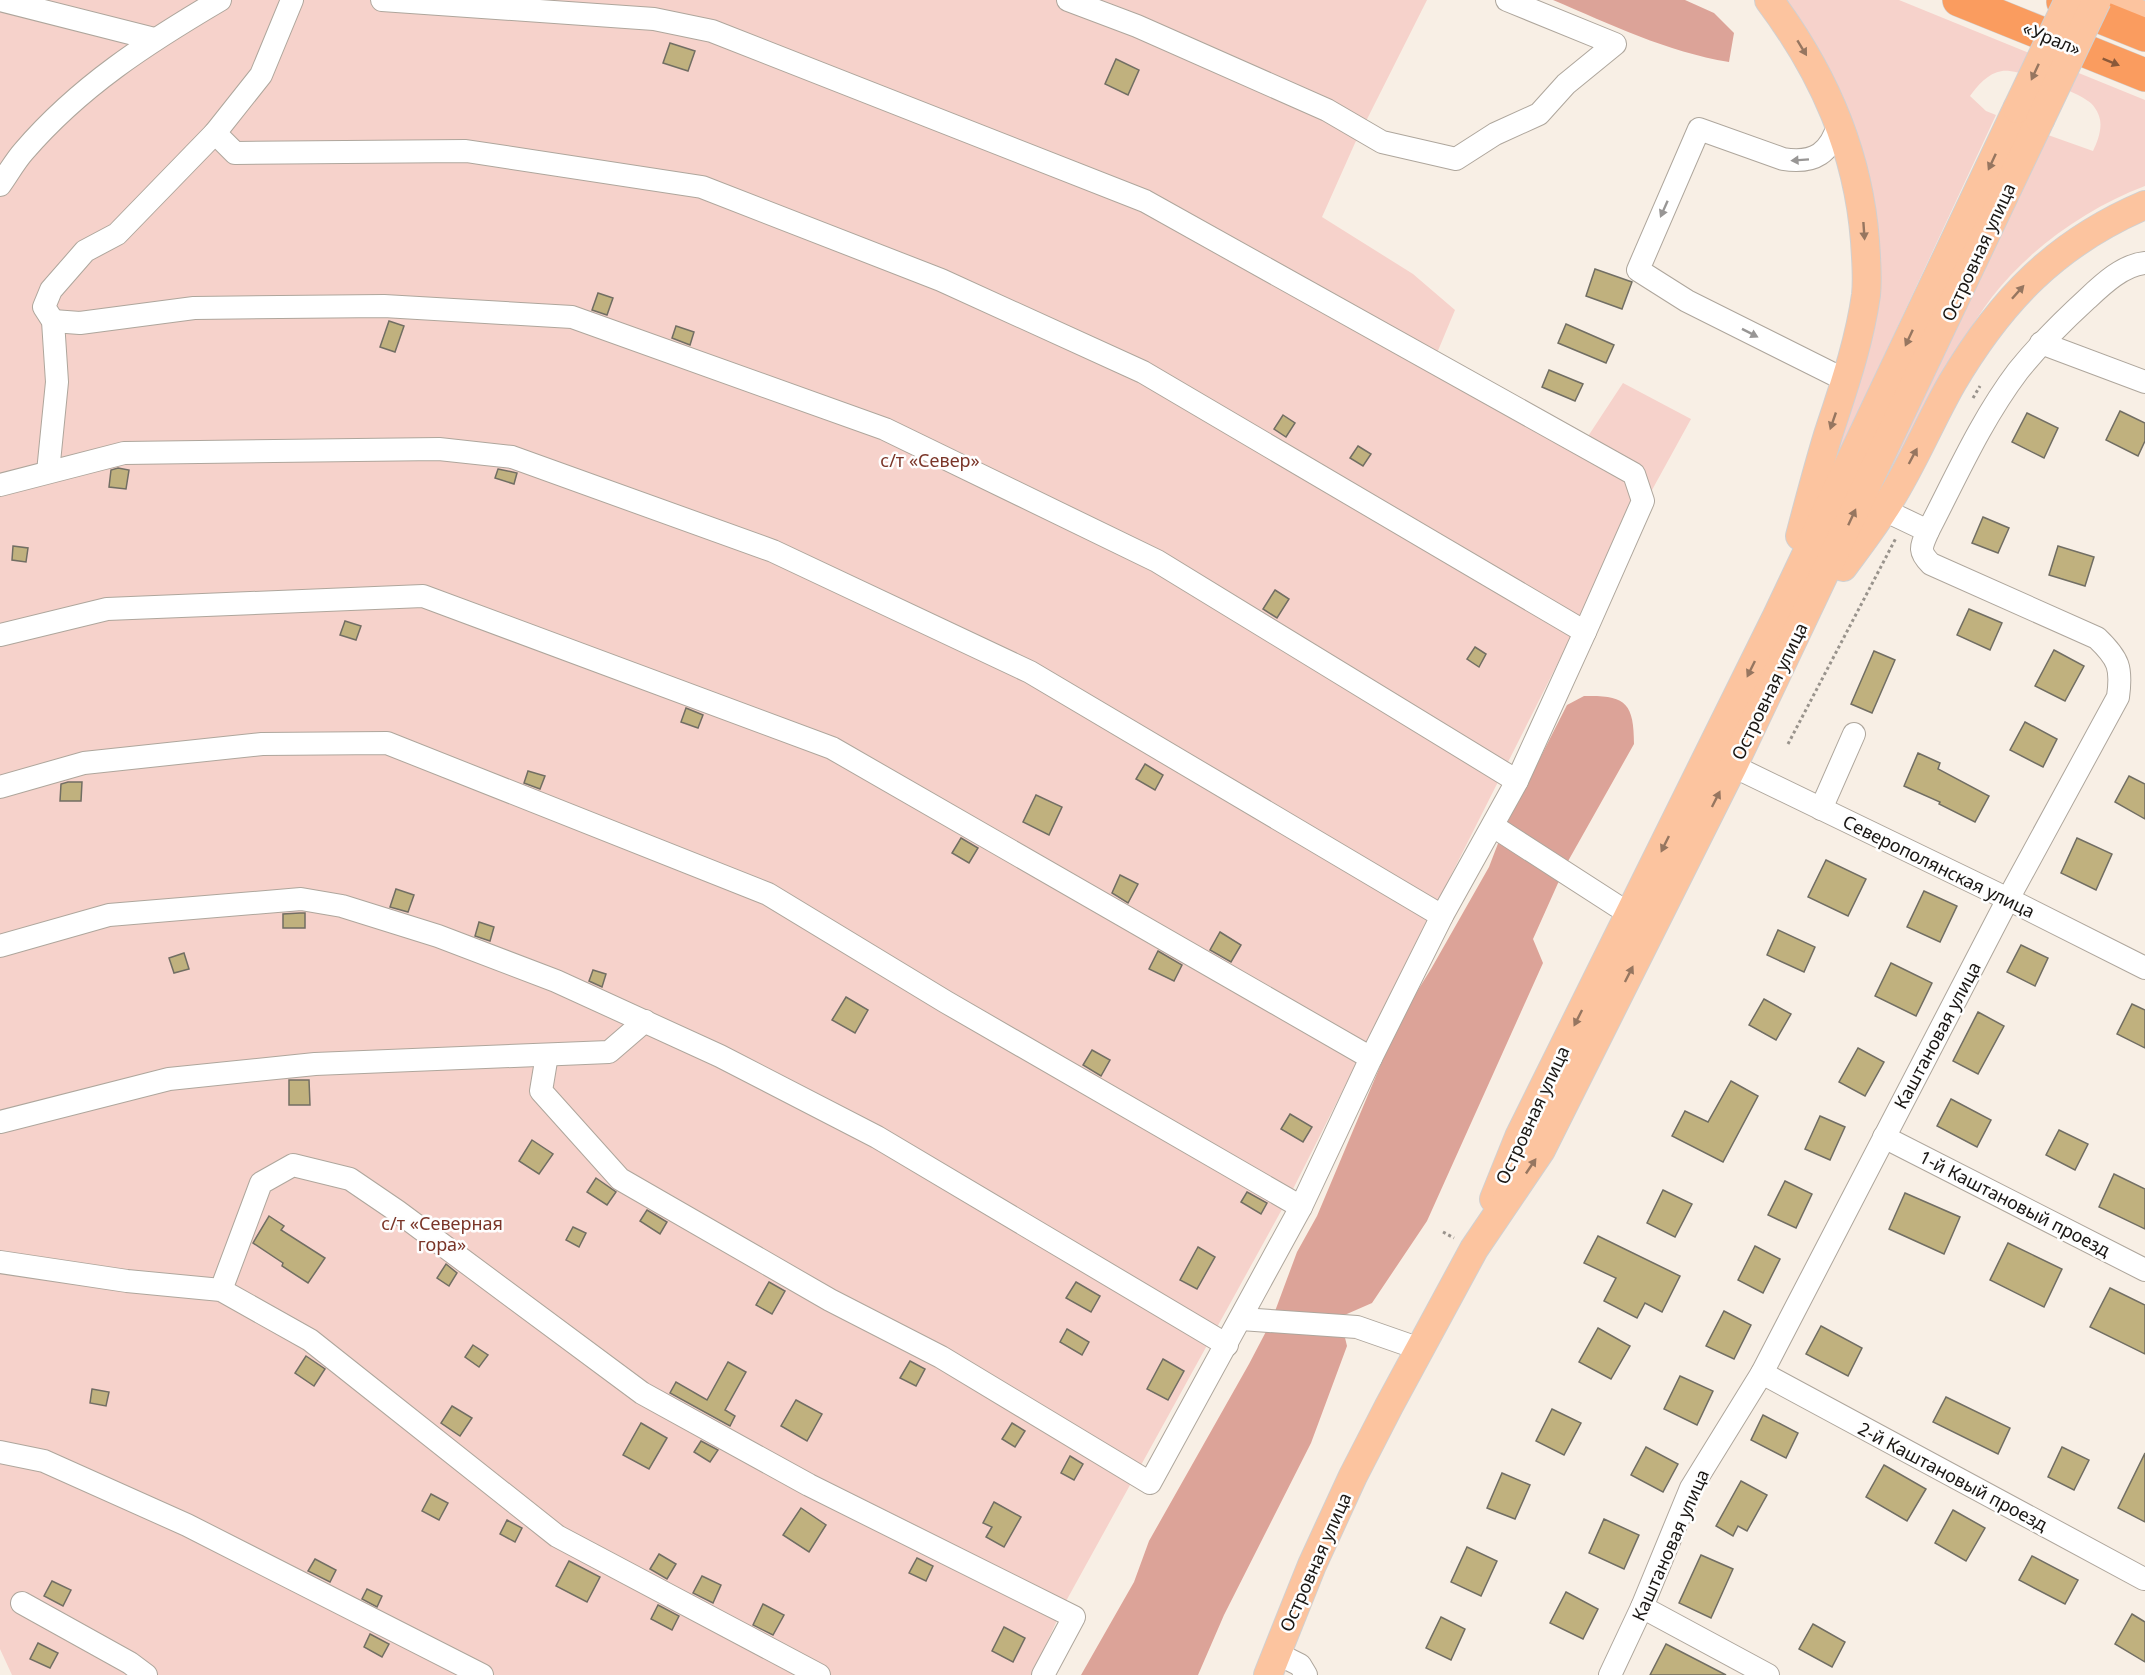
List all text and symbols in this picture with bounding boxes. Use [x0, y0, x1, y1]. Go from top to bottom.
street label: «Урал» [2019, 15, 2085, 61]
one-way arrow [1797, 40, 1807, 57]
one-way arrow [2102, 58, 2120, 67]
one-way arrow [2031, 63, 2040, 80]
one-way arrow [1988, 153, 1997, 170]
one-way arrow [1791, 155, 1810, 164]
street label: Островная улица [1935, 179, 2021, 325]
one-way arrow [1659, 201, 1669, 219]
one-way arrow [1860, 221, 1869, 240]
one-way arrow [2011, 284, 2025, 299]
one-way arrow [1741, 327, 1759, 337]
one-way arrow [1904, 329, 1914, 347]
one-way arrow [1828, 412, 1838, 430]
one-way arrow [1908, 447, 1918, 464]
park label: с/т «Север» [880, 448, 980, 472]
one-way arrow [1848, 509, 1857, 526]
street label: Островная улица [1725, 618, 1813, 764]
one-way arrow [1746, 660, 1756, 677]
one-way arrow [1712, 791, 1721, 808]
street label: Северополянская улица [1839, 809, 2039, 923]
one-way arrow [1661, 835, 1670, 852]
street label: Каштановая улица [1888, 957, 1986, 1113]
one-way arrow [1625, 965, 1634, 982]
one-way arrow [1573, 1010, 1583, 1027]
street label: Островная улица [1489, 1042, 1575, 1188]
street label: 1-й Каштановый проезд [1916, 1144, 2115, 1262]
one-way arrow [1525, 1158, 1537, 1174]
park label: с/т «Северная гора» [381, 1211, 503, 1256]
street label: 2-й Каштановый проезд [1854, 1416, 2052, 1536]
street label: Каштановая улица [1626, 1465, 1714, 1625]
street label: Островная улица [1274, 1489, 1356, 1635]

